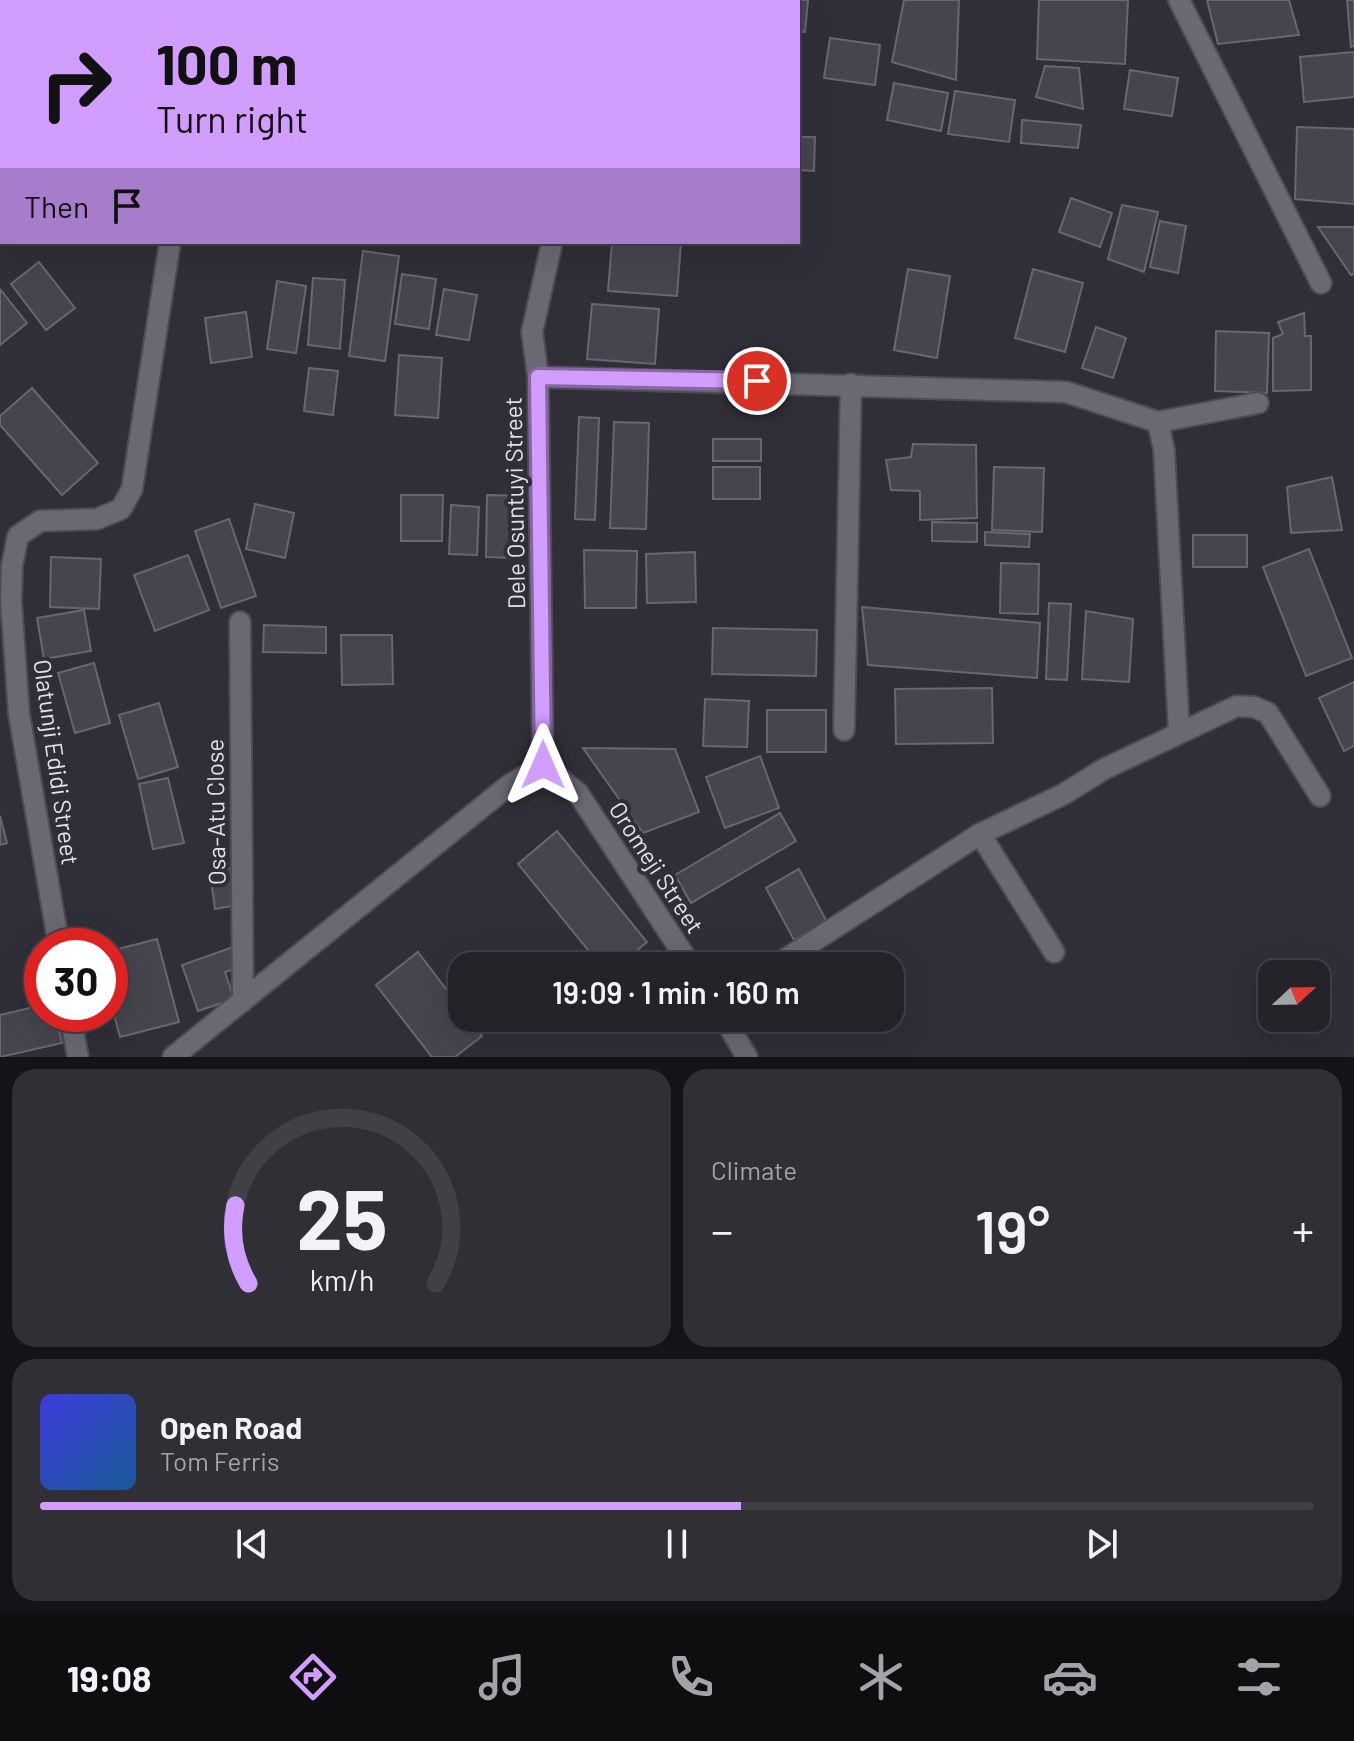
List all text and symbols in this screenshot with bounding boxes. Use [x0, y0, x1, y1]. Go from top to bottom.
text: 100 m [156, 29, 298, 96]
icon: right [24, 32, 128, 136]
text: Turn right [156, 97, 308, 140]
icon: arrive [105, 184, 149, 228]
text: Then [24, 188, 89, 224]
pin [723, 347, 791, 415]
icon: arrive [735, 359, 779, 403]
street label: Dele Osuntuyi Street [498, 397, 530, 609]
street label: Olatunji Edidi Street [28, 657, 86, 867]
position arrow [501, 723, 585, 807]
street label: Osa-Atu Close [199, 739, 231, 885]
street label: Oromeji Street [604, 796, 710, 938]
speed limit sign: 30 [24, 928, 128, 1032]
north arrow [1258, 960, 1330, 1032]
map controls [1258, 960, 1330, 1032]
text: 19:09 · 1 min · 160 m [552, 974, 800, 1010]
text: Climate [711, 1154, 797, 1185]
text: 25 [296, 1167, 387, 1267]
text: 19° [975, 1194, 1050, 1266]
text: − [711, 1203, 733, 1256]
text: + [1292, 1203, 1314, 1256]
text: km/h [309, 1262, 374, 1297]
text: Open Road [160, 1409, 302, 1445]
text: Tom Ferris [160, 1445, 280, 1476]
icon: previous [230, 1522, 274, 1566]
icon: pause [655, 1522, 699, 1566]
icon: next [1080, 1522, 1124, 1566]
icon: directions [285, 1649, 341, 1705]
icon: music [474, 1649, 530, 1705]
icon: phone [663, 1649, 719, 1705]
icon: climate [853, 1649, 909, 1705]
icon: car [1042, 1649, 1098, 1705]
icon: filters [1231, 1649, 1287, 1705]
text: 19:08 [67, 1656, 152, 1699]

